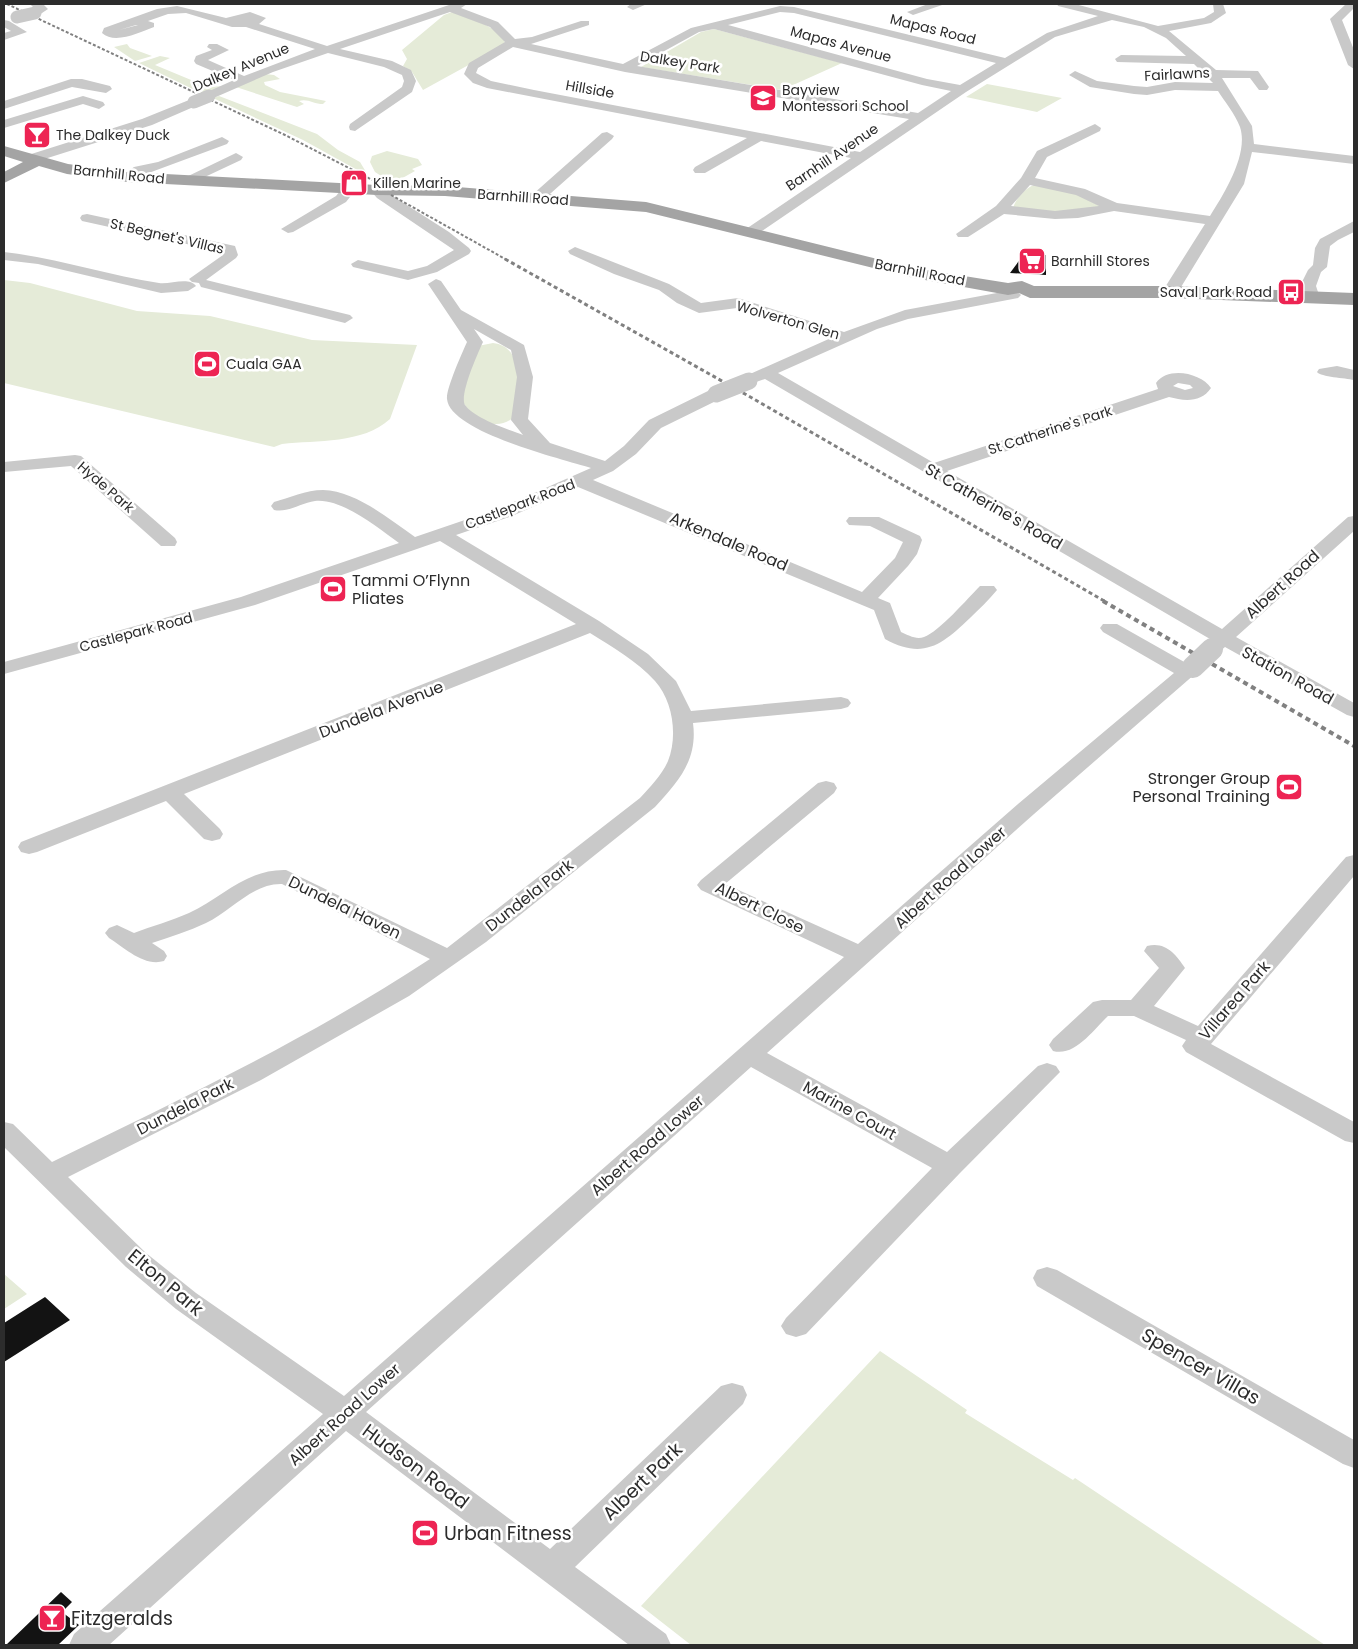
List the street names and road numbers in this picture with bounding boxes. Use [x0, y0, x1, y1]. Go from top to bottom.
street label: Mapas Road [888, 9, 978, 49]
street label: Mapas Avenue [788, 21, 894, 67]
street label: Dalkey Avenue [190, 38, 293, 96]
street label: Dalkey Park [639, 46, 722, 78]
street label: Fairlawns [1144, 62, 1210, 86]
street label: Hillside [564, 75, 616, 103]
street label: Barnhill Avenue [782, 118, 883, 195]
street label: Barnhill Road [72, 159, 166, 189]
street label: Barnhill Road [477, 184, 569, 210]
street label: St Begnet's Villas [108, 213, 226, 259]
street label: Barnhill Road [873, 253, 967, 291]
street label: Wolverton Glen [734, 296, 842, 344]
street label: St Catherine's Park [985, 400, 1115, 460]
street label: Hyde Park [73, 457, 139, 518]
street label: St Catherine's Road [921, 458, 1067, 555]
street label: Castlepark Road [462, 474, 578, 534]
street label: Arkendale Road [666, 506, 792, 577]
street label: Albert Road [1240, 545, 1325, 624]
street label: Castlepark Road [77, 607, 195, 657]
street label: Station Road [1238, 641, 1338, 710]
street label: Dundela Avenue [316, 675, 447, 744]
street label: Albert Road Lower [889, 821, 1011, 934]
street label: Dundela Park [481, 853, 579, 937]
street label: Dundela Haven [285, 870, 405, 945]
street label: Albert Close [711, 876, 808, 939]
street label: Villarea Park [1193, 955, 1276, 1045]
street label: Dundela Park [133, 1072, 238, 1141]
street label: Marine Court [799, 1075, 901, 1146]
street label: Albert Road Lower [586, 1090, 709, 1201]
street label: Elton Park [122, 1243, 210, 1322]
street label: Spencer Villas [1136, 1321, 1265, 1411]
street label: Albert Road Lower [283, 1358, 405, 1471]
street label: Hudson Road [357, 1417, 474, 1515]
street label: Albert Park [596, 1436, 689, 1526]

